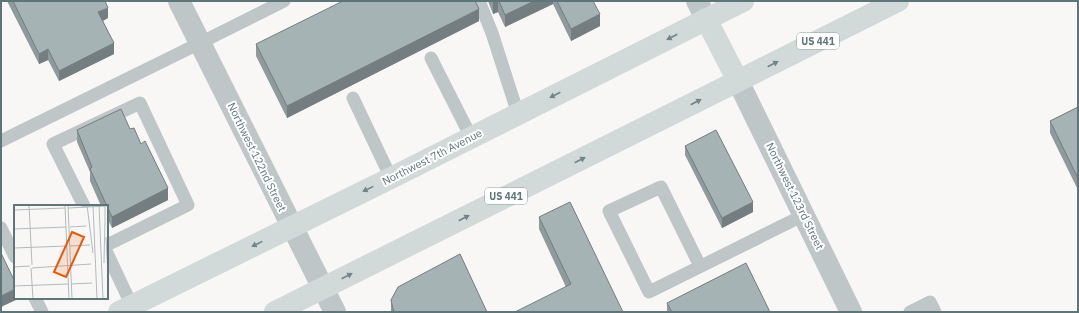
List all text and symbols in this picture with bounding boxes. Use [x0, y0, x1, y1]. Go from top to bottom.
road number: US 441 [797, 33, 839, 49]
one-way arrow [666, 34, 677, 40]
one-way arrow [767, 60, 778, 67]
one-way arrow [550, 92, 561, 98]
one-way arrow [691, 99, 702, 105]
street label: Northwest 122nd Street [225, 100, 290, 214]
street label: Northwest 7th Avenue [380, 126, 484, 188]
street label: Northwest 123rd Street [763, 140, 827, 252]
one-way arrow [574, 157, 586, 163]
one-way arrow [362, 186, 373, 192]
road number: US 441 [485, 188, 527, 204]
inset map [14, 205, 108, 299]
one-way arrow [458, 215, 469, 221]
one-way arrow [251, 241, 262, 247]
one-way arrow [342, 273, 353, 279]

